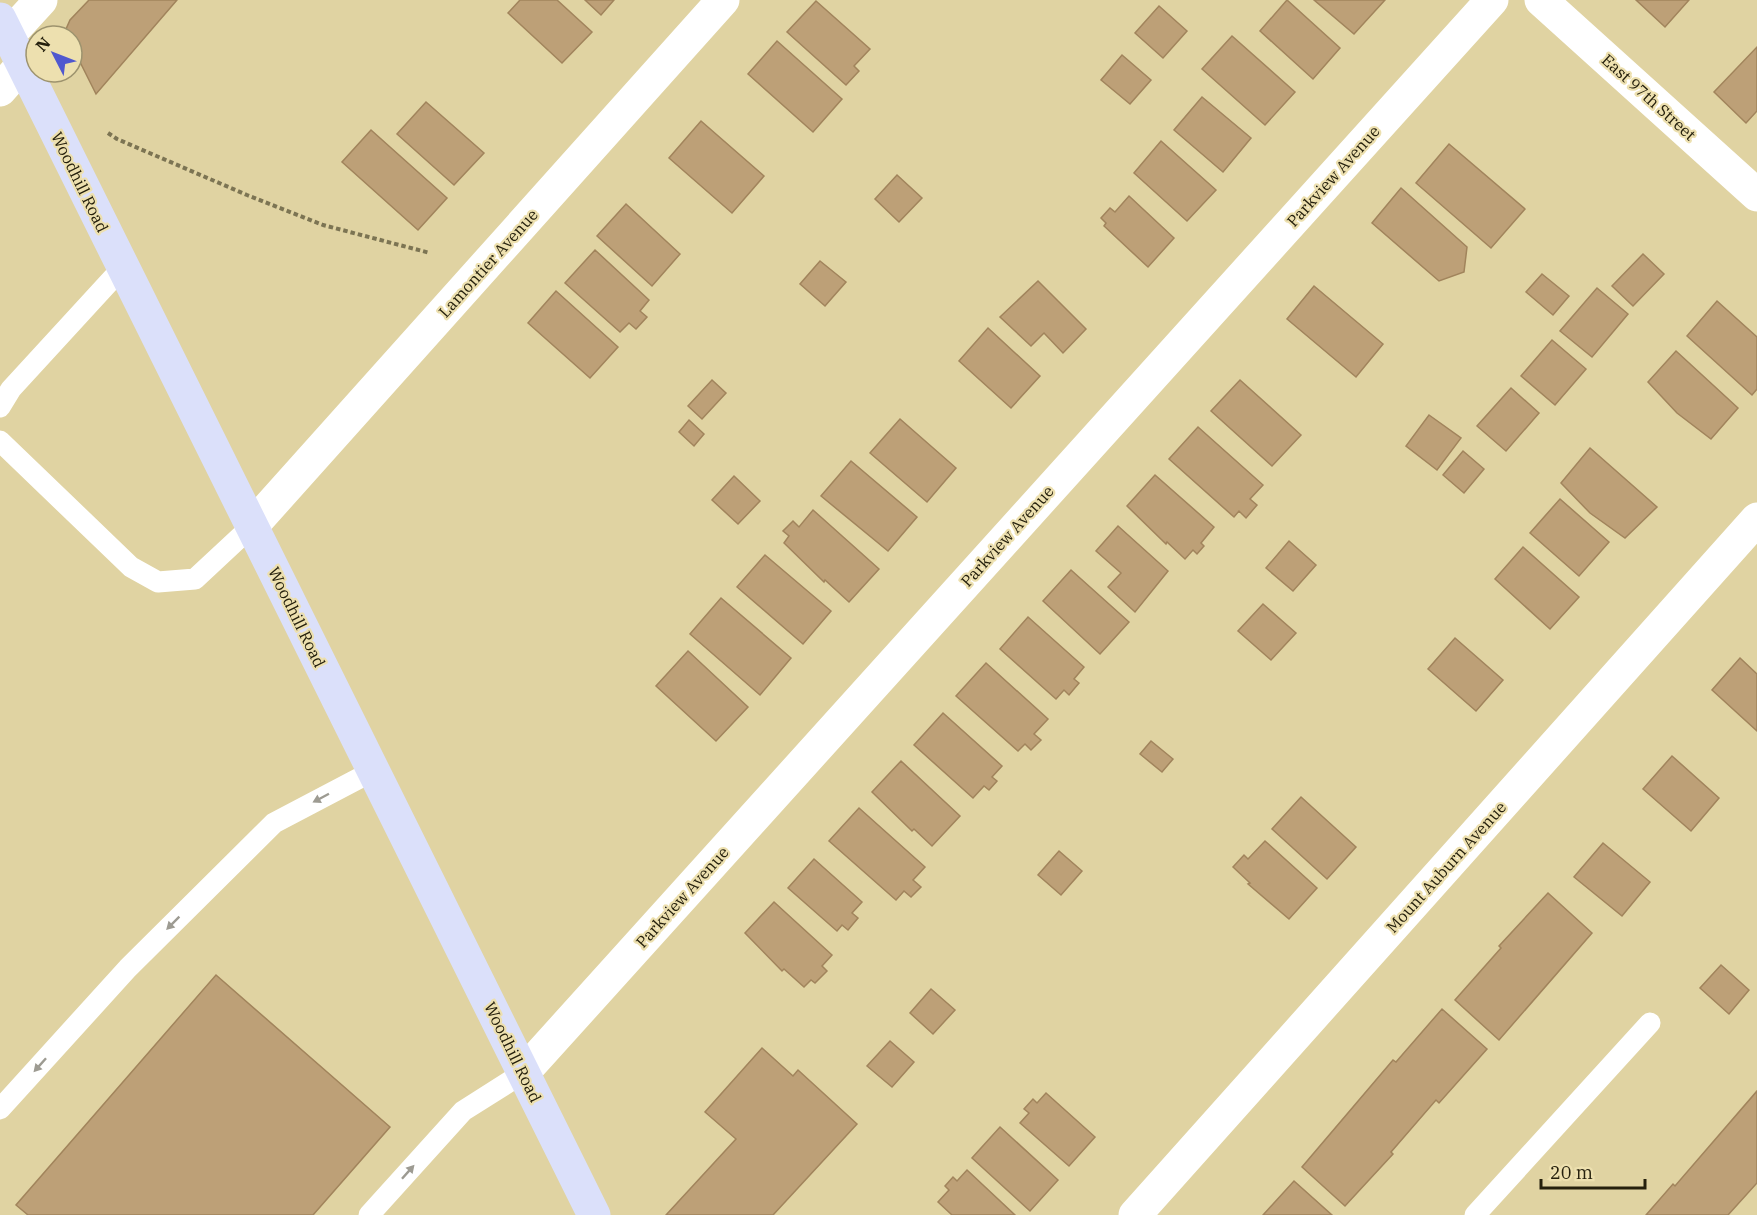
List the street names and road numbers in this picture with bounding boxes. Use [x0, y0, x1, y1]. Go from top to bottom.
street label: East 97th Street [1598, 50, 1700, 145]
street label: Parkview Avenue [1282, 121, 1384, 231]
street label: Woodhill Road [47, 128, 113, 236]
street label: Lamontier Avenue [434, 205, 542, 321]
street label: Parkview Avenue [956, 481, 1058, 591]
street label: Woodhill Road [264, 563, 330, 671]
street label: Mount Auburn Avenue [1382, 797, 1510, 937]
street label: Parkview Avenue [631, 842, 733, 952]
street label: Woodhill Road [480, 998, 546, 1106]

